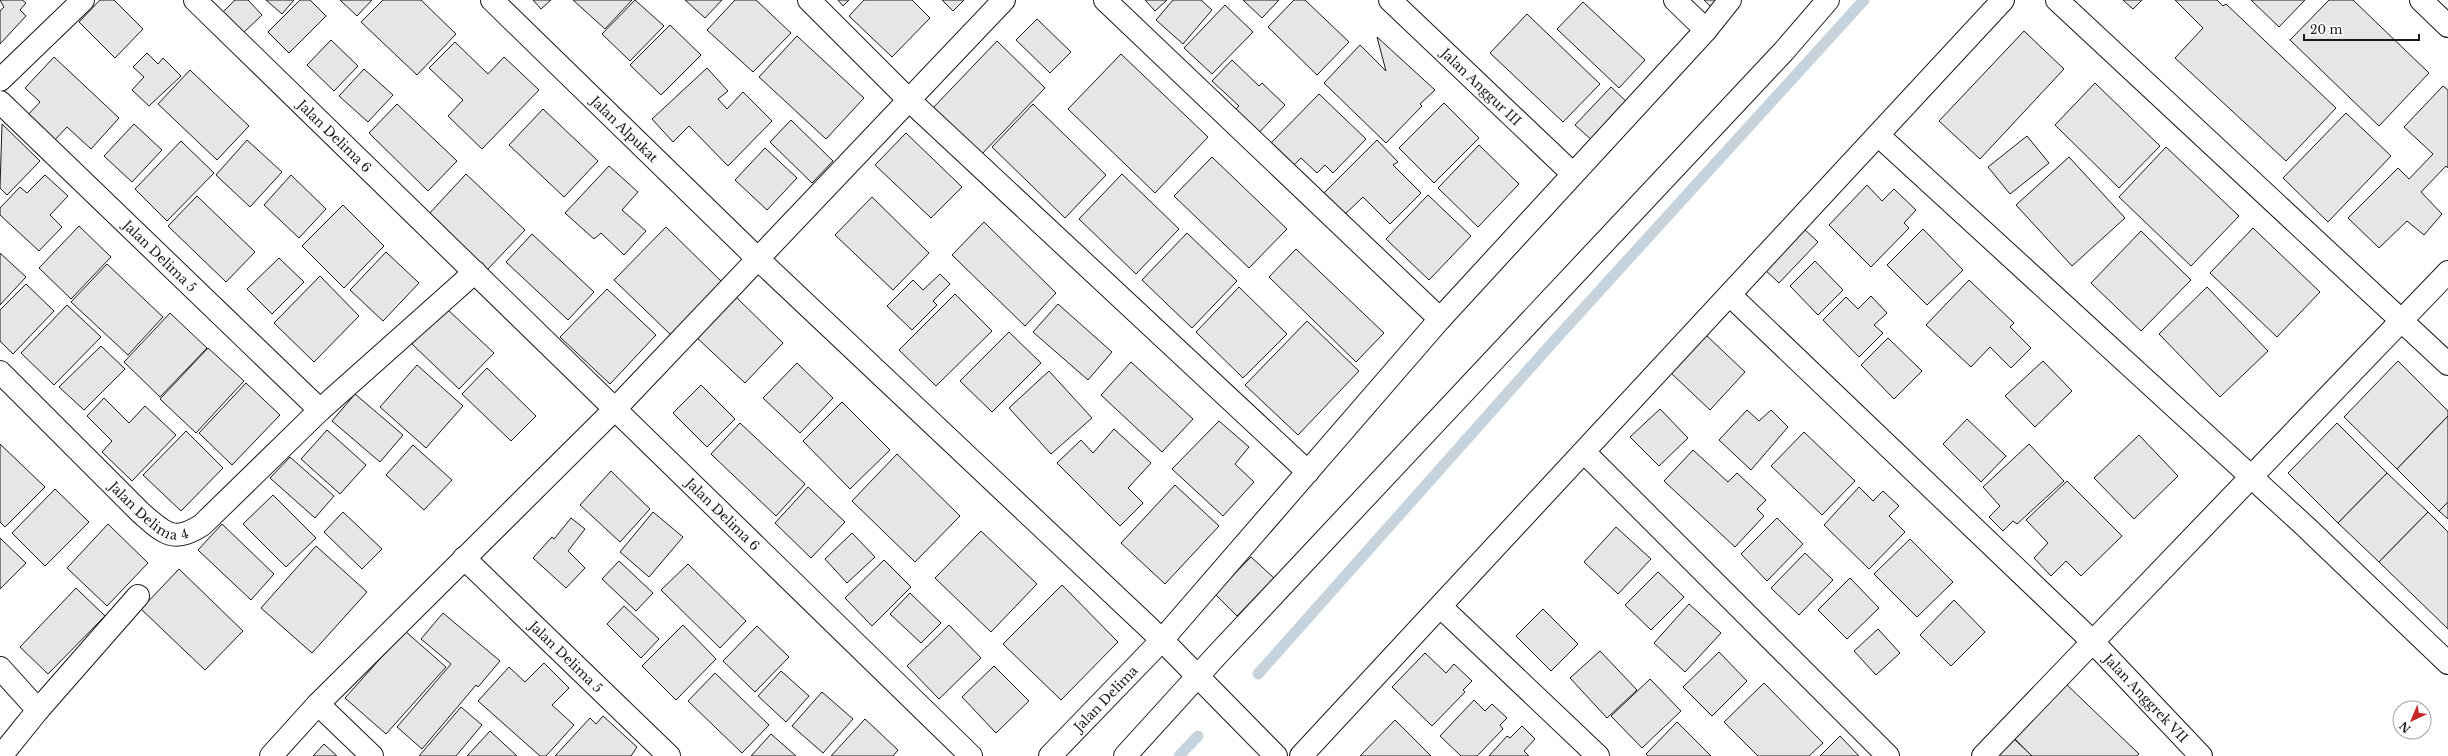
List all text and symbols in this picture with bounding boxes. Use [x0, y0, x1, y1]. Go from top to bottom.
scale bar [2304, 16, 2419, 42]
text: 20 m [2310, 22, 2342, 37]
street label: Jalan Anggur III [1436, 44, 1525, 129]
street label: Jalan Alpukat [585, 91, 662, 166]
street label: Jalan Delima 6 [292, 95, 375, 176]
street label: Jalan Delima 5 [118, 216, 200, 296]
street label: Jalan Delima 6 [681, 473, 763, 555]
street label: Jalan Delima 4 [104, 477, 191, 544]
street label: Jalan Delima 5 [524, 616, 606, 696]
street label: Jalan Anggrek VII [2098, 649, 2192, 746]
street label: Jalan Delima [1069, 662, 1142, 737]
north arrow [2392, 700, 2432, 740]
text: N [2396, 718, 2414, 736]

